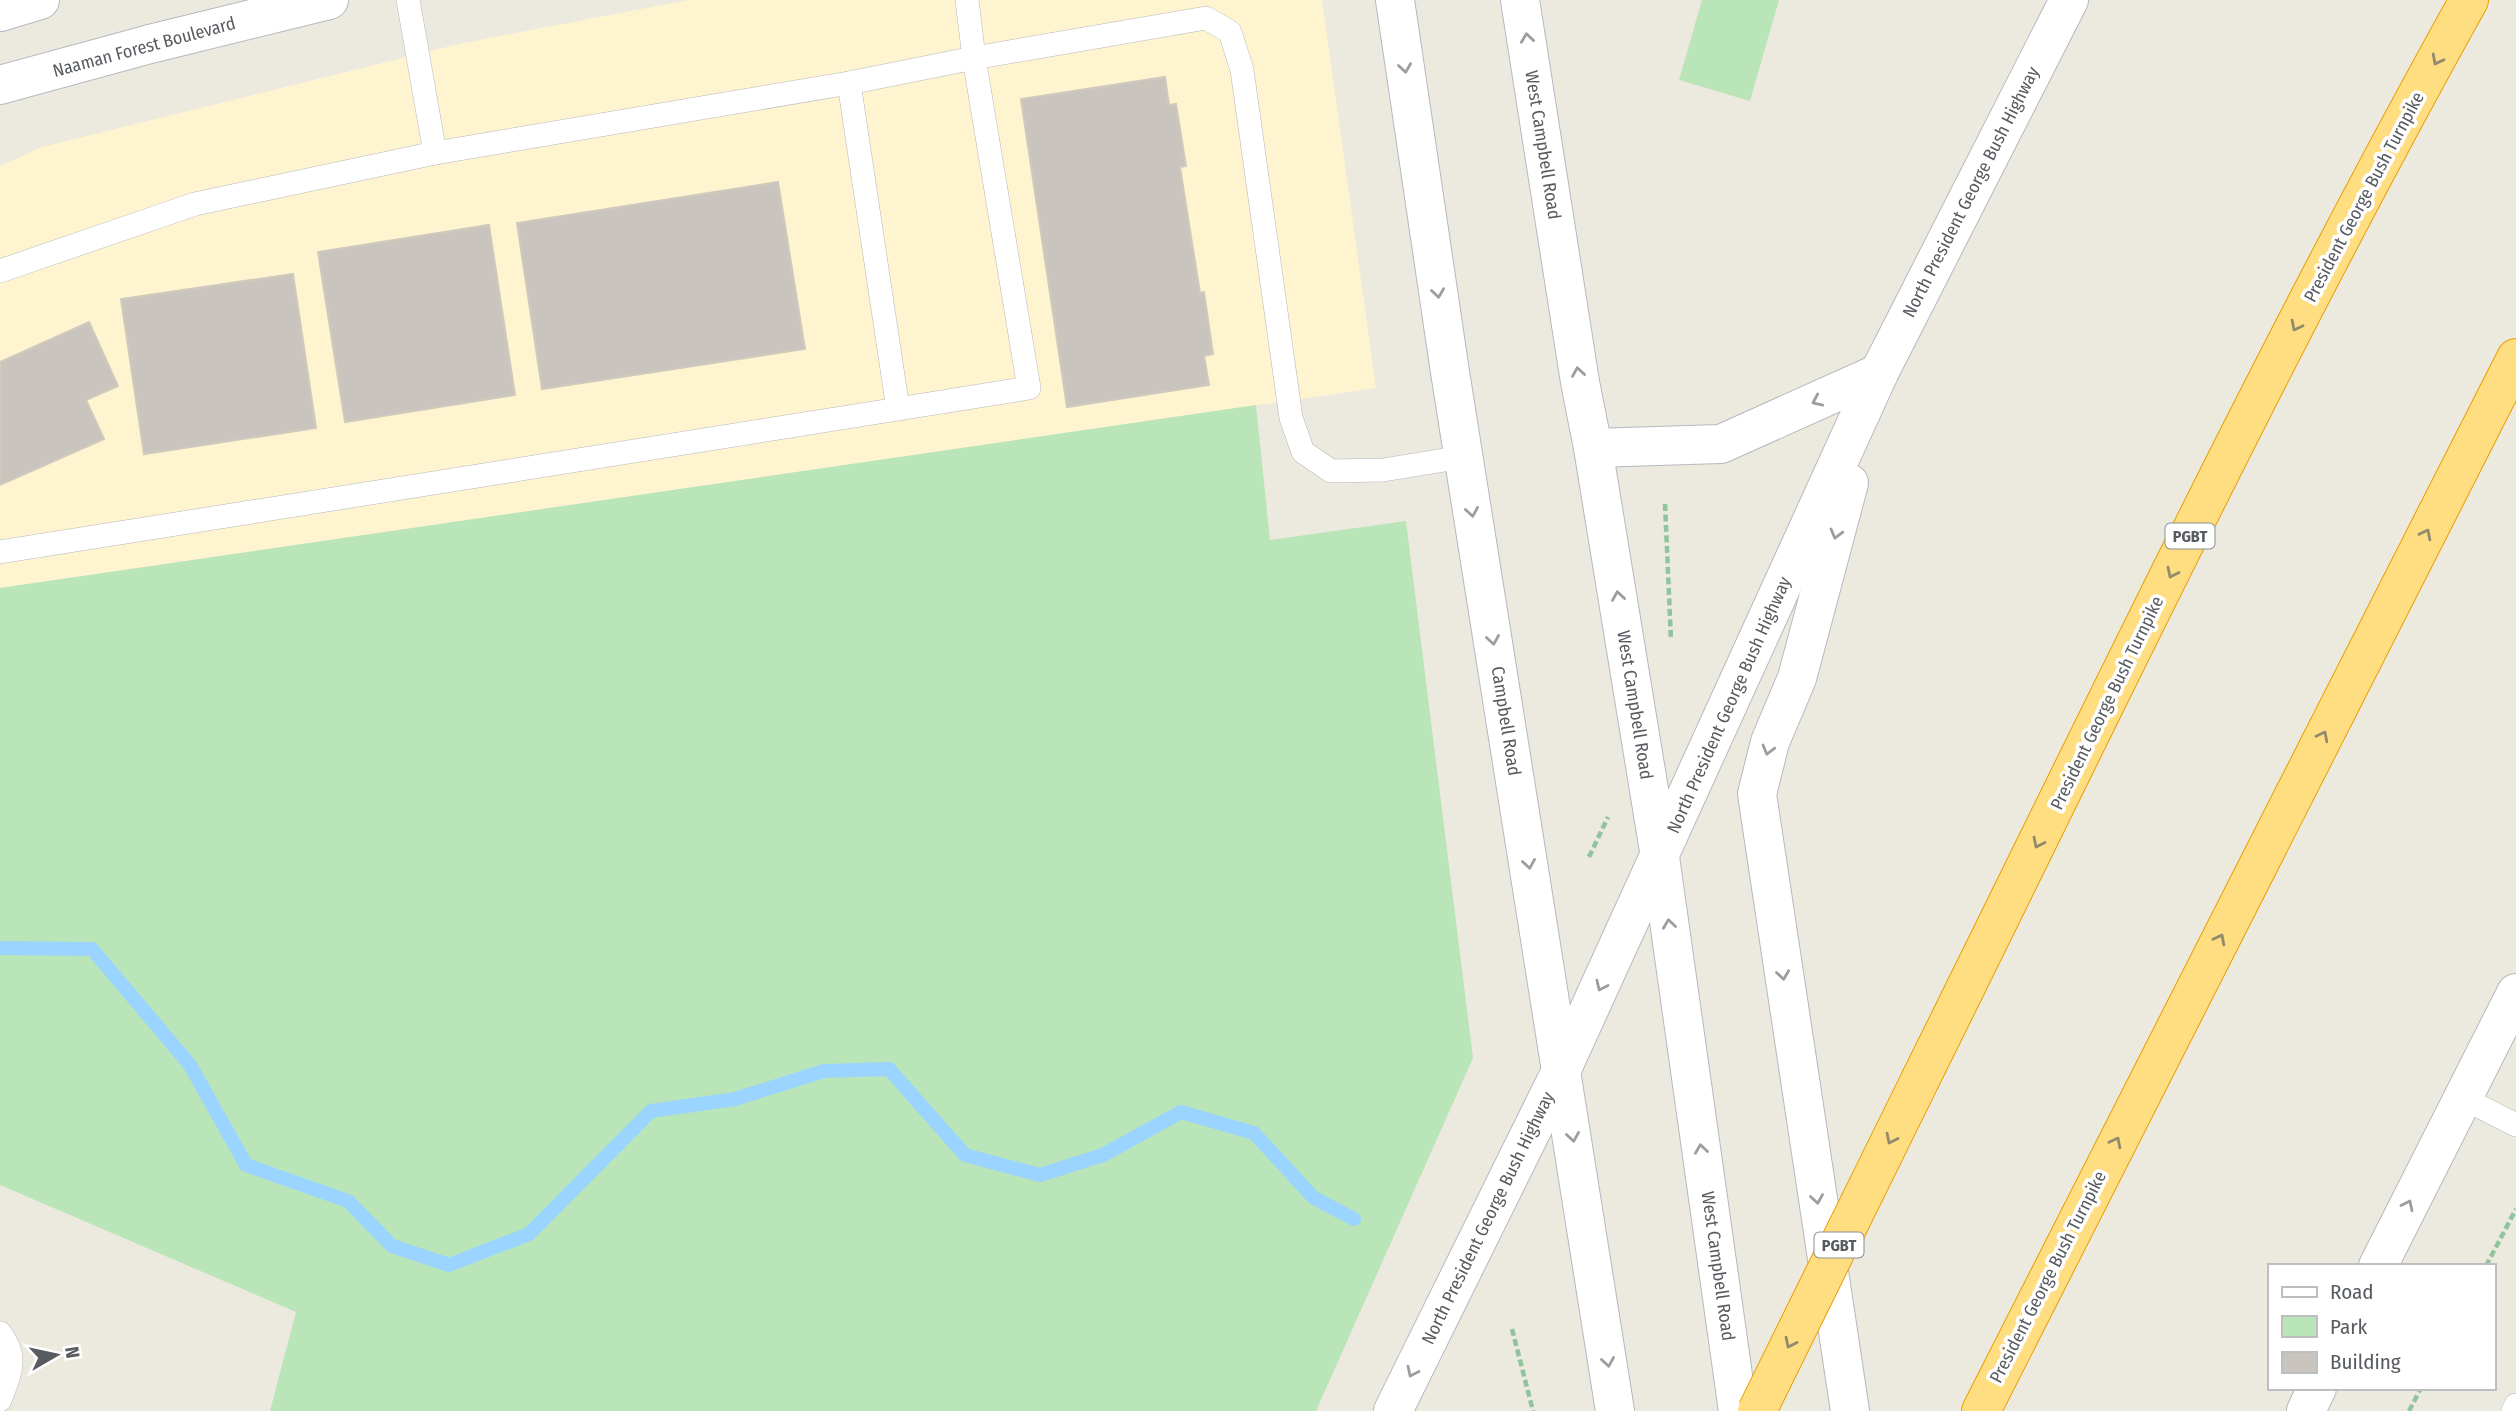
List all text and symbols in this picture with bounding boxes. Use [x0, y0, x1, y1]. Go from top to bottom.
street label: Naaman Forest Boulevard [50, 12, 238, 82]
one-way arrow [1519, 32, 1534, 43]
one-way arrow [2431, 53, 2445, 65]
one-way arrow [1397, 62, 1412, 73]
street label: North President George Bush Highway [1898, 63, 2044, 321]
street label: West Campbell Road [1520, 69, 1566, 221]
street label: President George Bush Turnpike [2299, 88, 2429, 306]
one-way arrow [1430, 287, 1445, 298]
one-way arrow [2290, 319, 2304, 331]
one-way arrow [1571, 366, 1586, 378]
one-way arrow [1811, 393, 1824, 407]
one-way arrow [1464, 506, 1479, 518]
road number: PGBT [2166, 524, 2214, 548]
one-way arrow [1829, 527, 1844, 539]
one-way arrow [2418, 529, 2432, 541]
one-way arrow [2166, 566, 2180, 578]
street label: North President George Bush Highway [1662, 573, 1796, 837]
one-way arrow [1611, 590, 1626, 602]
street label: President George Bush Turnpike [2046, 593, 2168, 813]
street label: West Campbell Road [1612, 629, 1658, 781]
one-way arrow [1485, 634, 1500, 646]
street label: Campbell Road [1486, 665, 1526, 777]
one-way arrow [2315, 731, 2328, 743]
one-way arrow [1762, 744, 1776, 756]
one-way arrow [2032, 836, 2046, 848]
one-way arrow [1521, 858, 1536, 870]
one-way arrow [1662, 918, 1677, 930]
one-way arrow [2211, 934, 2225, 946]
one-way arrow [1775, 969, 1790, 980]
one-way arrow [1595, 979, 1609, 991]
street label: North President George Bush Highway [1417, 1088, 1559, 1348]
one-way arrow [1565, 1131, 1580, 1143]
one-way arrow [1885, 1132, 1899, 1144]
one-way arrow [2108, 1137, 2122, 1149]
one-way arrow [1694, 1144, 1709, 1155]
street label: President George Bush Turnpike [1985, 1167, 2111, 1387]
street label: West Campbell Road [1697, 1190, 1739, 1342]
one-way arrow [1809, 1193, 1824, 1205]
one-way arrow [2400, 1200, 2414, 1212]
road number: PGBT [1814, 1232, 1864, 1258]
legend [2268, 1264, 2495, 1390]
text: Road [2330, 1279, 2374, 1305]
text: Park [2330, 1314, 2368, 1340]
north arrow [21, 1320, 91, 1390]
one-way arrow [1785, 1336, 1799, 1348]
text: N [60, 1345, 85, 1360]
text: Building [2330, 1349, 2401, 1375]
one-way arrow [1600, 1356, 1615, 1368]
one-way arrow [1406, 1365, 1420, 1377]

